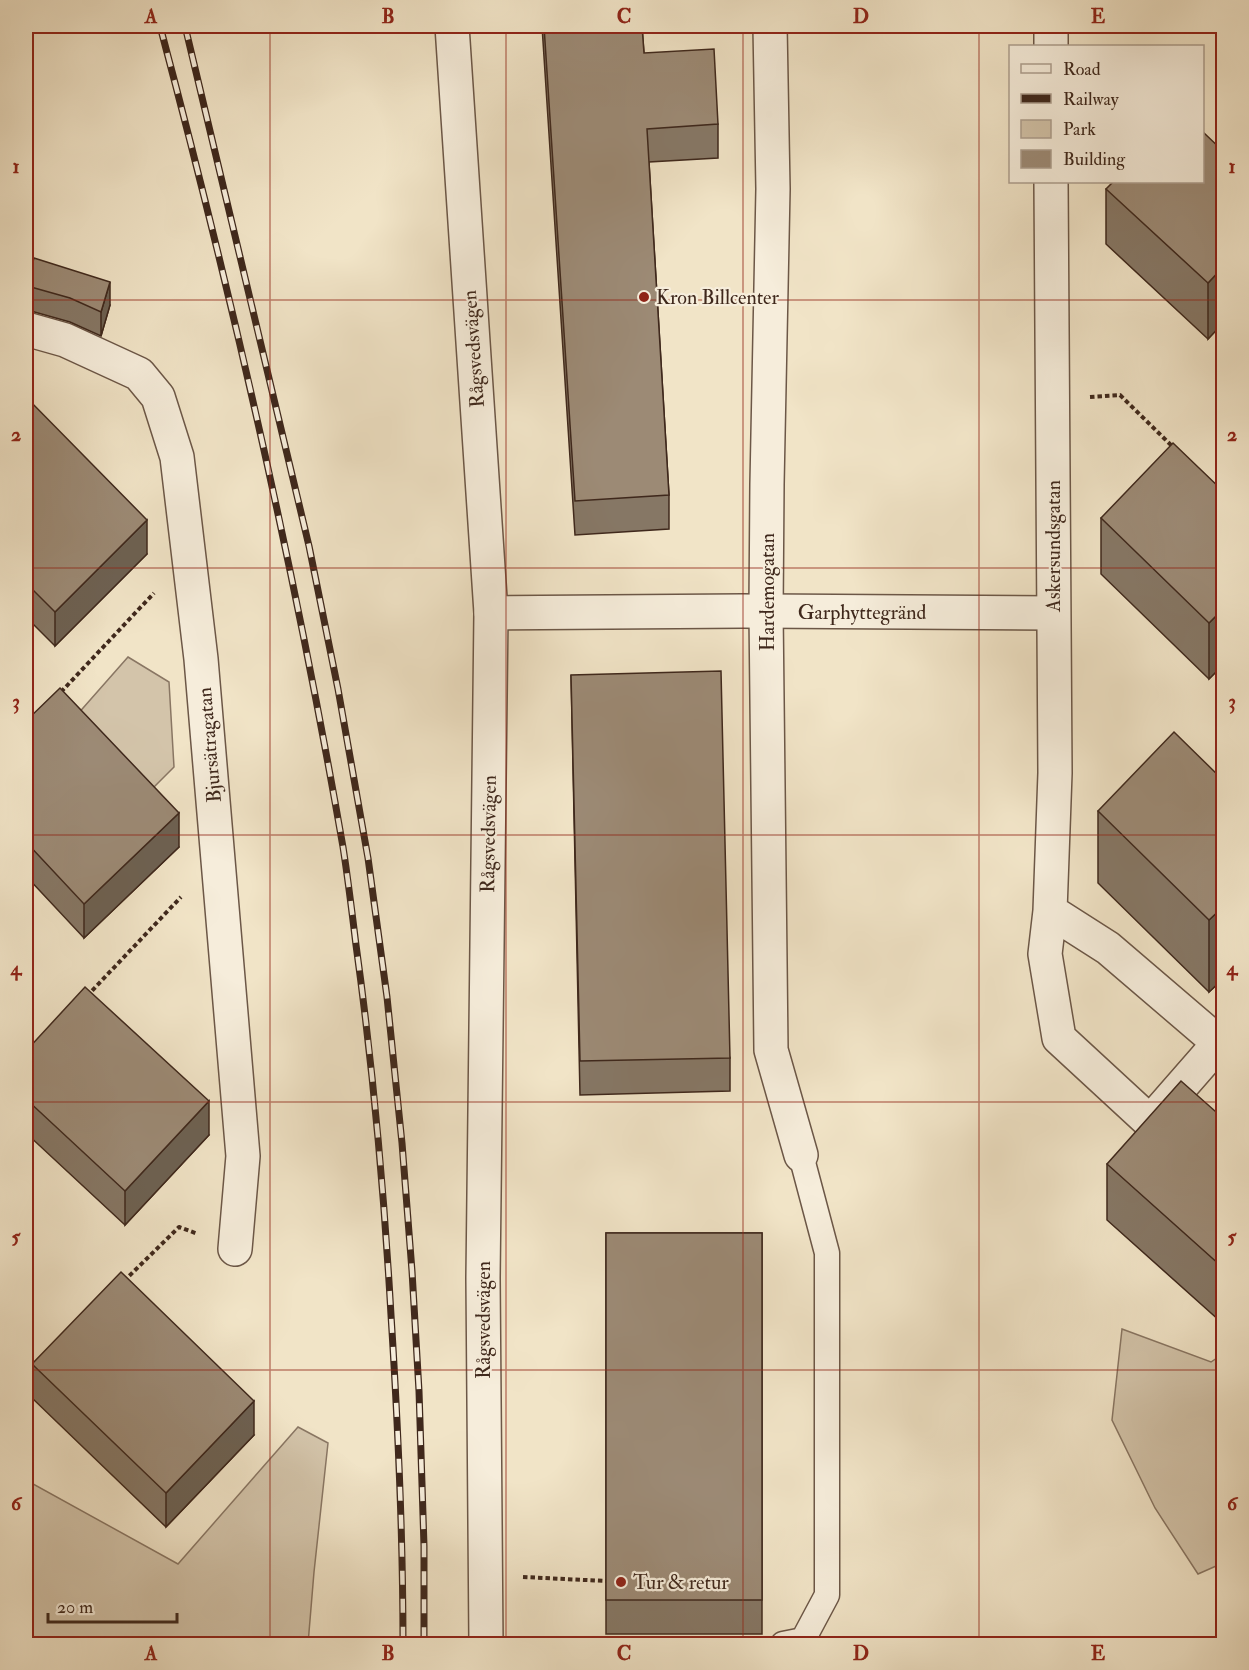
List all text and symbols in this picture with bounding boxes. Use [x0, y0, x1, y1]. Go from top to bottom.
text: A [144, 4, 158, 29]
text: B [381, 4, 395, 29]
text: C [617, 4, 631, 29]
text: D [853, 4, 869, 29]
text: E [1091, 4, 1106, 29]
legend [1009, 45, 1204, 183]
text: Road [1063, 58, 1101, 81]
text: Railway [1063, 88, 1120, 111]
text: Park [1063, 118, 1096, 141]
text: Building [1063, 148, 1126, 171]
text: 1 [12, 154, 20, 179]
text: 1 [1228, 154, 1236, 179]
place label: Kron Billcenter [656, 285, 779, 310]
street label: Rågsvedsvägen [457, 289, 490, 409]
marker: Kron Billcenter [637, 290, 651, 304]
text: 2 [11, 422, 21, 447]
text: 2 [1227, 422, 1237, 447]
street label: Askersundsgatan [1041, 480, 1066, 613]
street label: Hardemogatan [755, 533, 780, 651]
street label: Garphyttegränd [798, 600, 926, 626]
street label: Bjursätragatan [192, 686, 227, 804]
text: 3 [12, 689, 20, 714]
text: 3 [1228, 689, 1236, 714]
street label: Rågsvedsvägen [475, 775, 502, 893]
text: 4 [10, 956, 23, 981]
text: 4 [1226, 956, 1239, 981]
text: 5 [12, 1224, 22, 1249]
text: 5 [1228, 1224, 1238, 1249]
street label: Rågsvedsvägen [471, 1261, 496, 1379]
text: 6 [11, 1491, 23, 1516]
text: 6 [1227, 1491, 1239, 1516]
place label: Tur & retur [633, 1570, 729, 1595]
marker: Tur & retur [614, 1575, 628, 1589]
scale bar [48, 1586, 177, 1624]
text: 20 m [57, 1596, 93, 1619]
text: A [144, 1641, 158, 1666]
text: B [381, 1641, 395, 1666]
text: C [617, 1641, 631, 1666]
text: D [853, 1641, 869, 1666]
text: E [1091, 1641, 1106, 1666]

